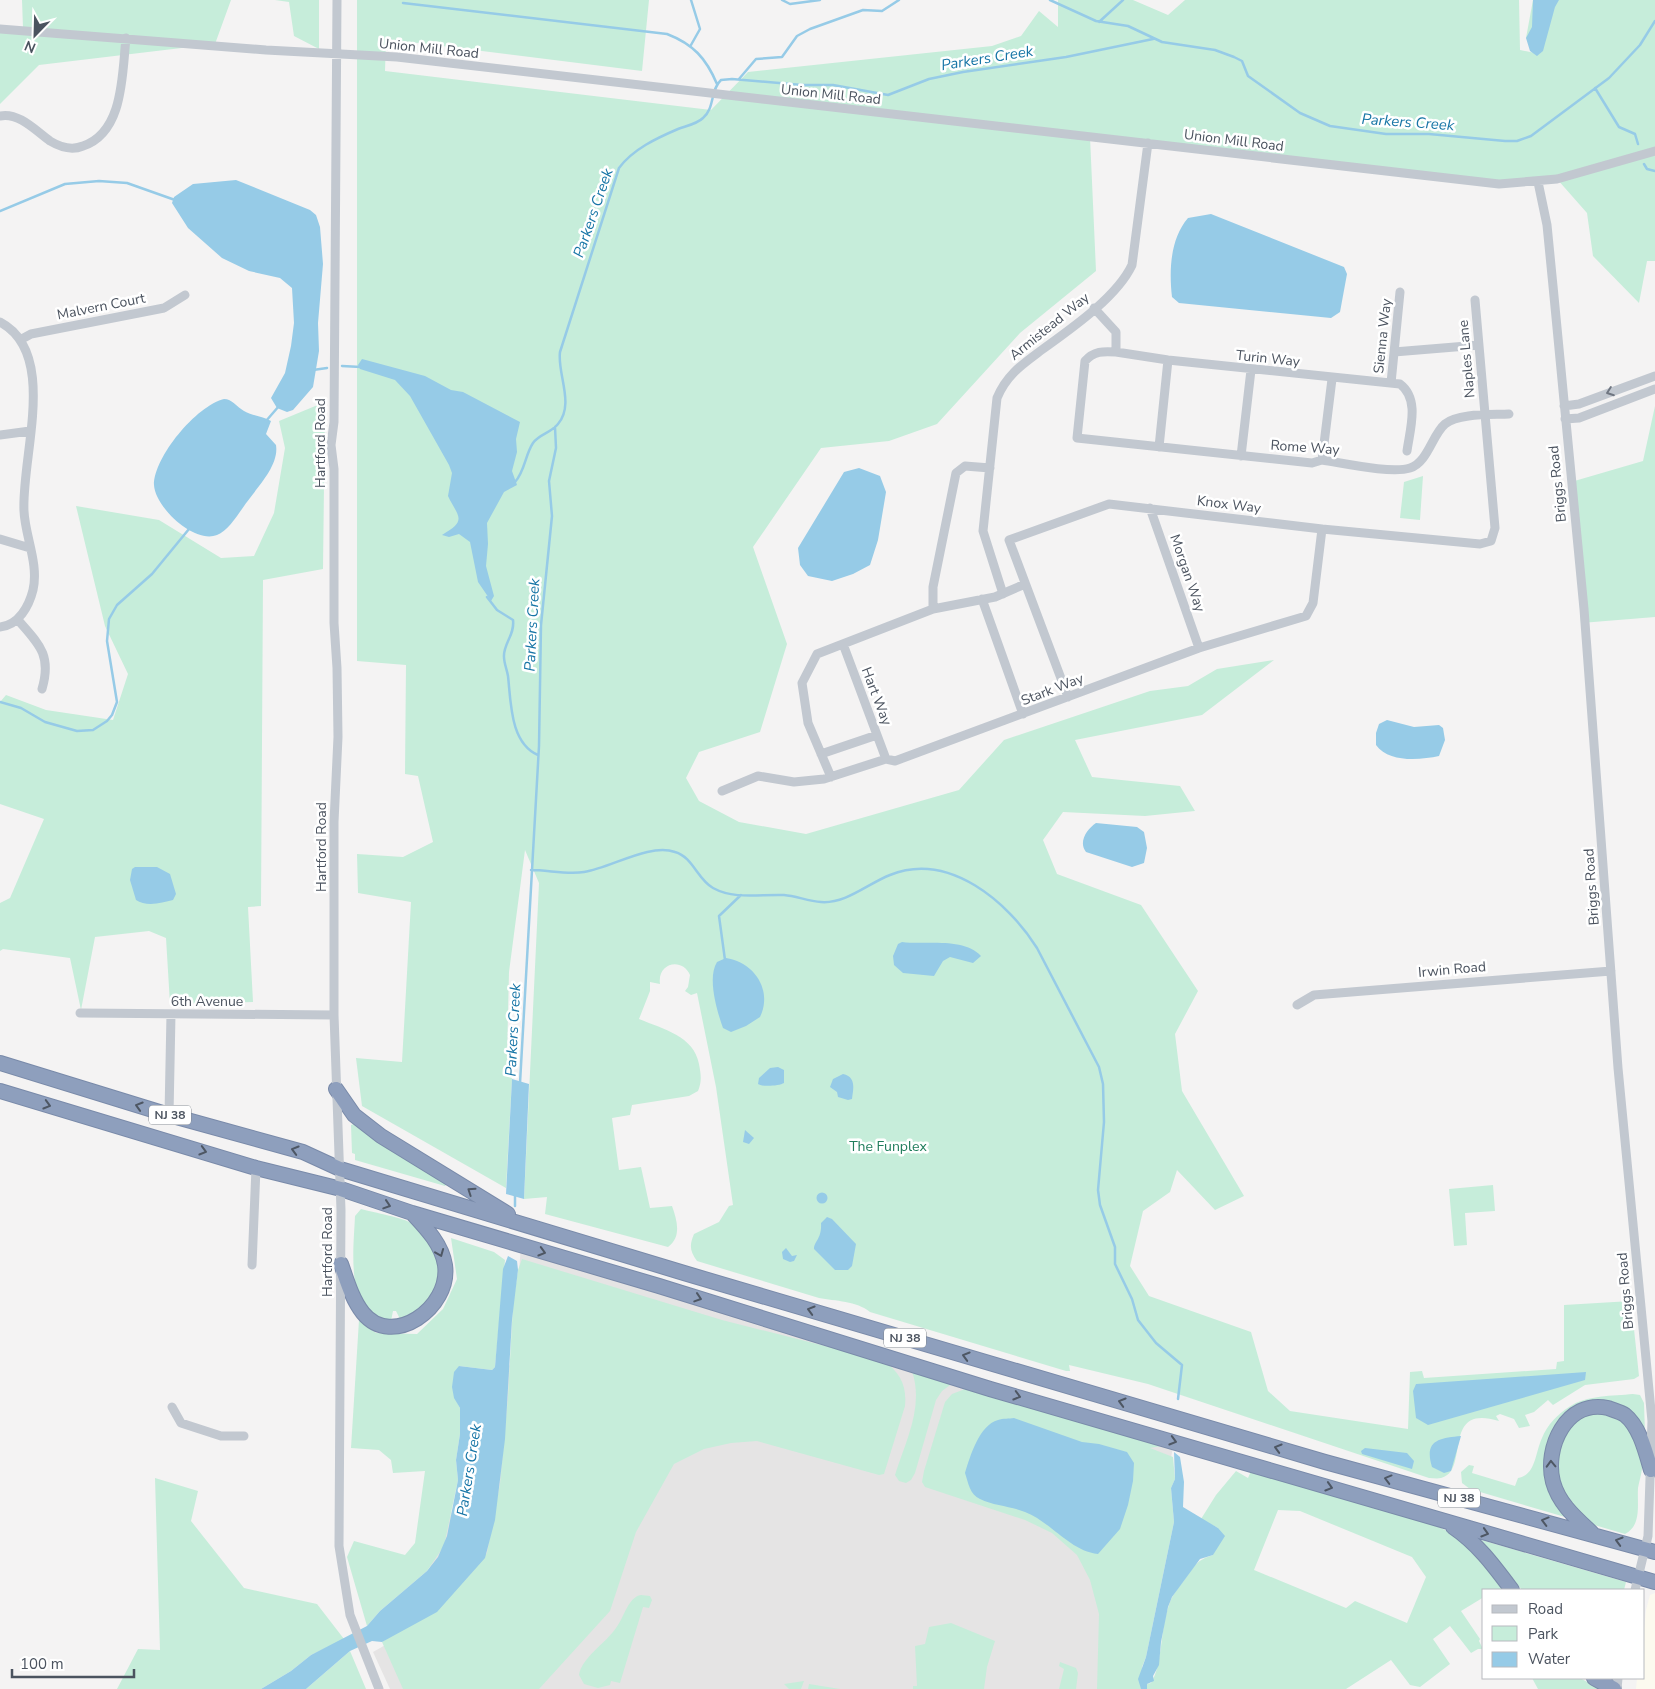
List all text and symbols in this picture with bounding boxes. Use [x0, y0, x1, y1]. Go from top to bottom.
north arrow [10, 10, 60, 60]
street label: Union Mill Road [378, 34, 480, 63]
text: N [22, 36, 39, 57]
water label: Parkers Creek [940, 41, 1035, 75]
street label: Union Mill Road [780, 80, 882, 109]
water label: Parkers Creek [1361, 109, 1456, 135]
street label: Union Mill Road [1183, 125, 1285, 156]
water label: Parkers Creek [568, 165, 618, 260]
street label: Armistead Way [1005, 288, 1094, 365]
street label: Malvern Court [55, 289, 147, 324]
street label: Sienna Way [1369, 297, 1396, 375]
street label: Naples Lane [1454, 319, 1479, 399]
street label: Turin Way [1235, 346, 1302, 371]
one-way arrow [1606, 387, 1615, 397]
street label: Hartford Road [311, 398, 330, 488]
street label: Rome Way [1270, 436, 1341, 459]
street label: Briggs Road [1544, 445, 1571, 523]
street label: Knox Way [1196, 491, 1263, 518]
street label: Morgan Way [1165, 532, 1210, 615]
water label: Parkers Creek [520, 578, 544, 672]
street label: Hart Way [857, 664, 897, 729]
street label: Stark Way [1018, 669, 1087, 710]
street label: Hartford Road [312, 802, 331, 892]
street label: Briggs Road [1579, 848, 1604, 926]
street label: Irwin Road [1417, 957, 1487, 982]
water label: Parkers Creek [501, 983, 525, 1077]
street label: 6th Avenue [171, 992, 243, 1011]
one-way arrow [42, 1100, 50, 1110]
one-way arrow [135, 1101, 143, 1111]
road number: NJ 38 [149, 1106, 191, 1124]
park label: The Funplex [849, 1137, 928, 1156]
one-way arrow [198, 1145, 207, 1156]
one-way arrow [291, 1145, 299, 1156]
one-way arrow [468, 1188, 477, 1197]
one-way arrow [382, 1200, 390, 1210]
street label: Hartford Road [318, 1207, 337, 1297]
one-way arrow [538, 1246, 546, 1256]
one-way arrow [434, 1248, 445, 1257]
street label: Briggs Road [1613, 1252, 1638, 1330]
one-way arrow [693, 1292, 702, 1302]
one-way arrow [807, 1306, 815, 1316]
road number: NJ 38 [884, 1329, 926, 1348]
one-way arrow [963, 1352, 971, 1362]
one-way arrow [1012, 1391, 1020, 1401]
one-way arrow [1119, 1398, 1127, 1408]
water label: Parkers Creek [452, 1422, 486, 1517]
one-way arrow [1168, 1435, 1177, 1445]
one-way arrow [1275, 1444, 1283, 1454]
one-way arrow [1546, 1460, 1556, 1468]
one-way arrow [1384, 1474, 1393, 1485]
one-way arrow [1324, 1481, 1333, 1491]
road number: NJ 38 [1438, 1489, 1480, 1508]
one-way arrow [1541, 1516, 1550, 1527]
one-way arrow [1480, 1528, 1488, 1538]
one-way arrow [1615, 1537, 1623, 1547]
legend [1482, 1589, 1645, 1679]
text: Road [1528, 1599, 1563, 1619]
text: Park [1528, 1624, 1558, 1644]
scale bar [12, 1646, 135, 1678]
text: Water [1528, 1649, 1571, 1669]
text: 100 m [20, 1654, 64, 1674]

